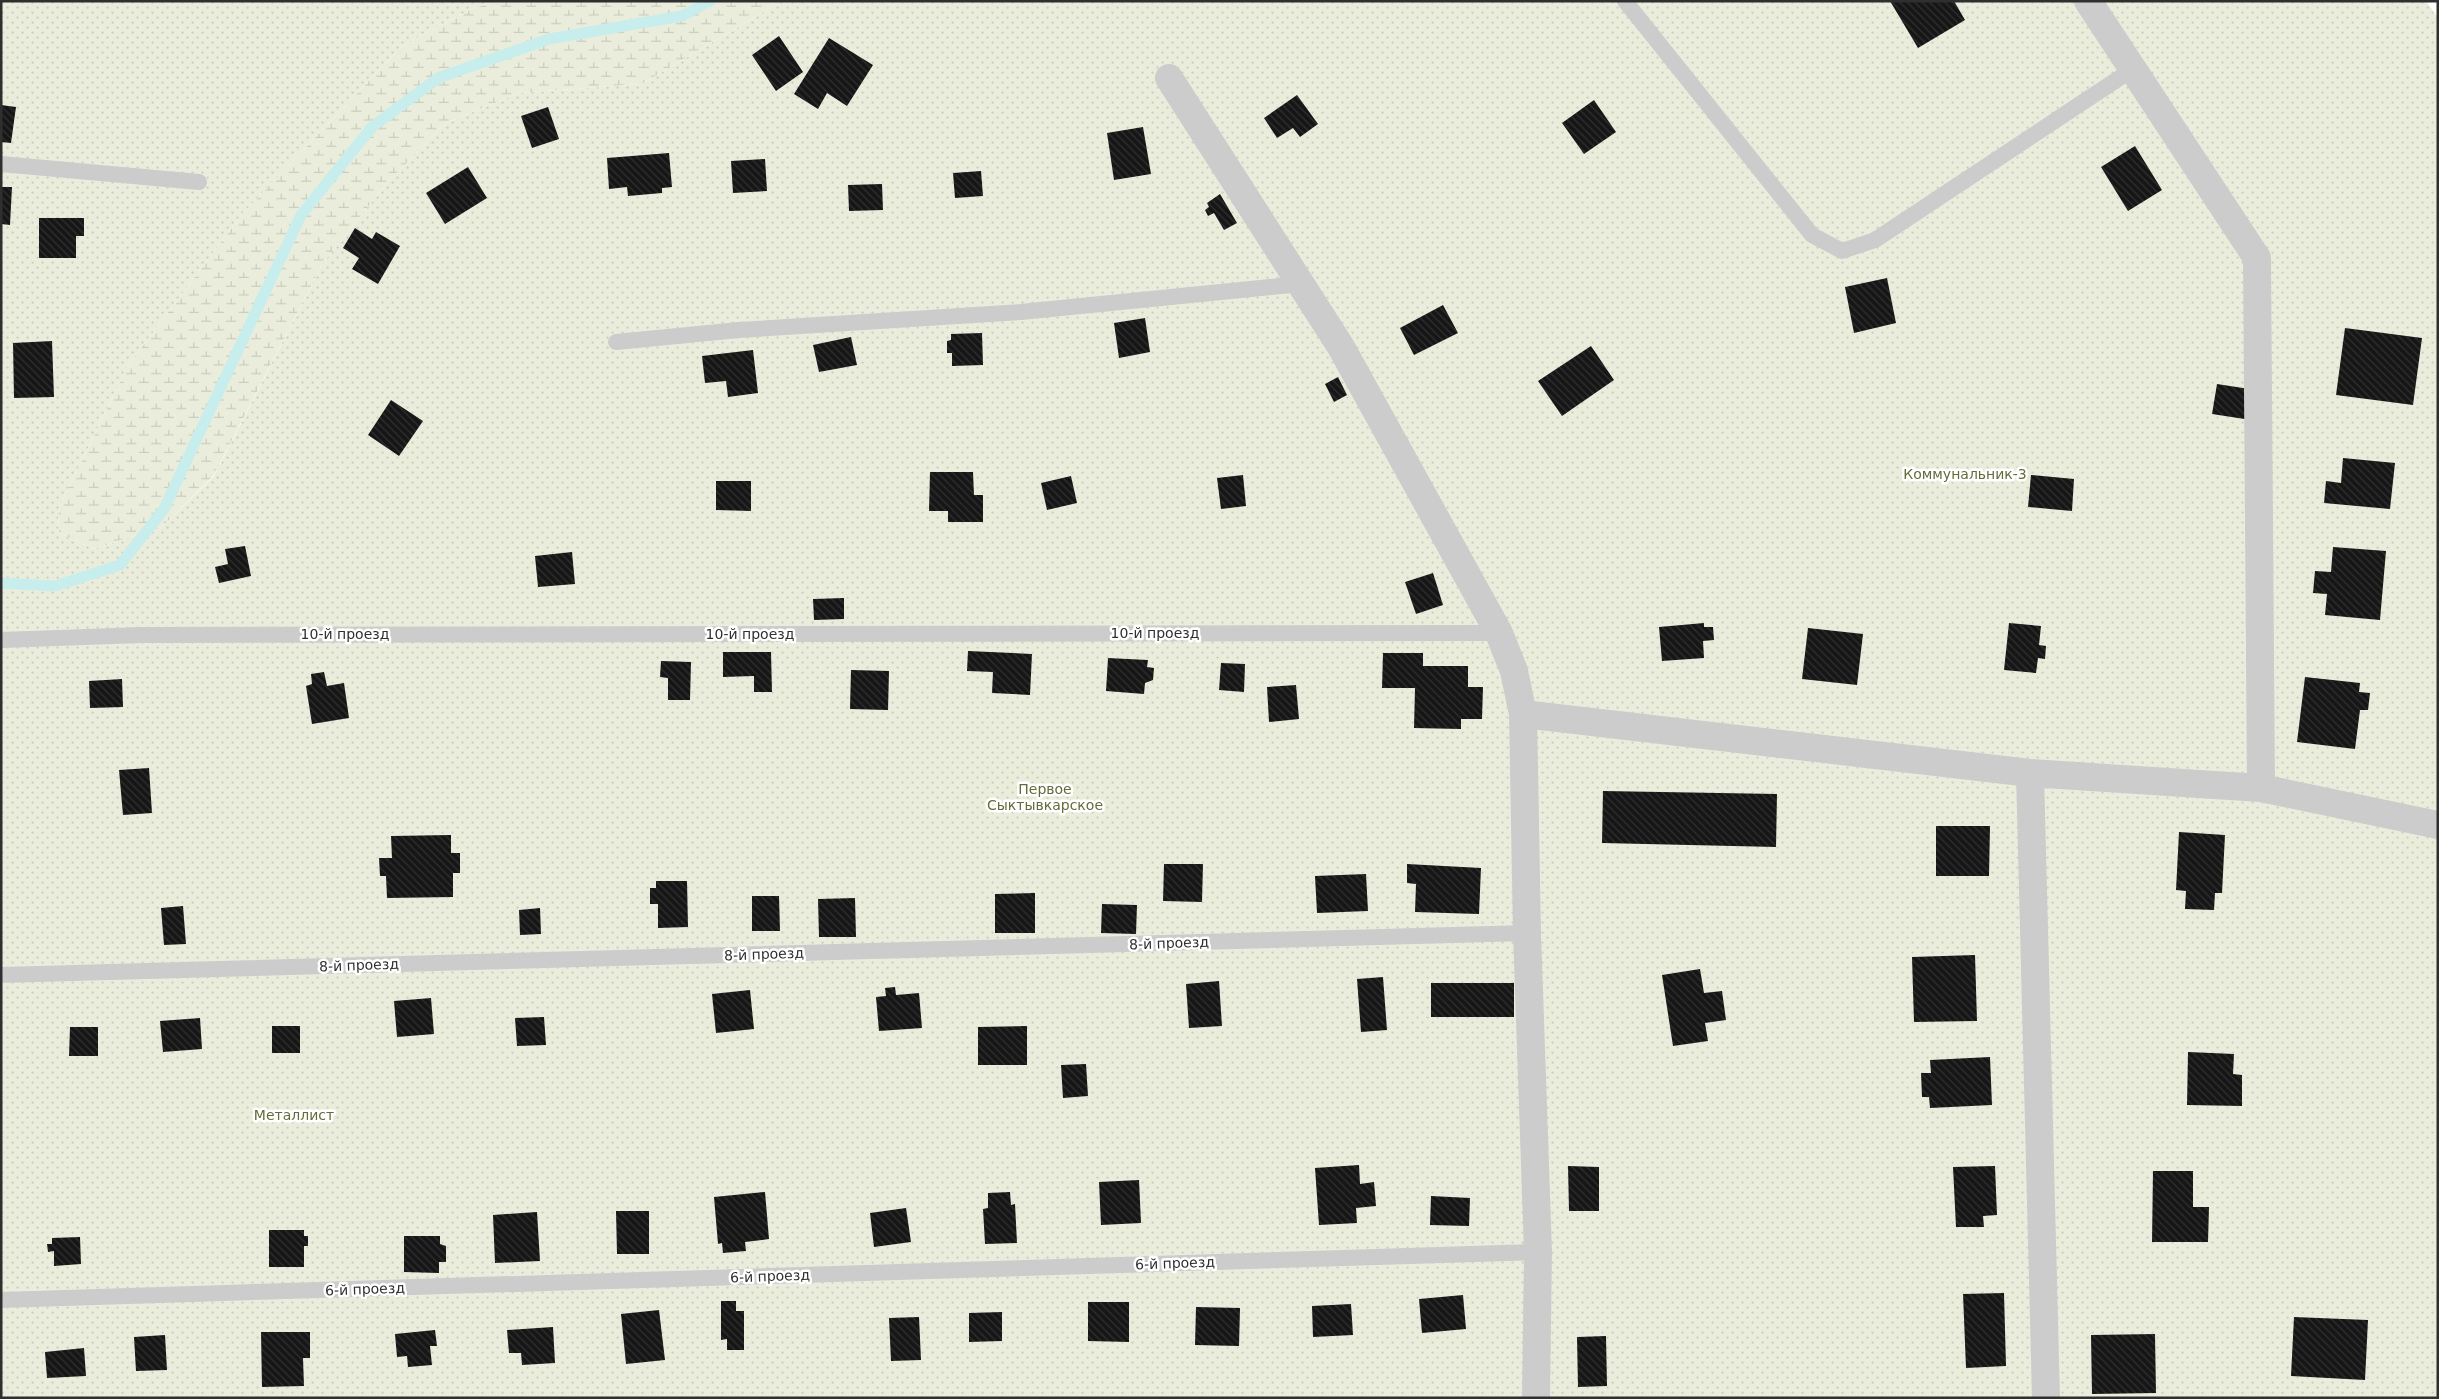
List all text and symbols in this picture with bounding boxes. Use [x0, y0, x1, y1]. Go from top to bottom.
park label: Коммунальник-3 [1903, 466, 2027, 482]
street label: 10-й проезд [1111, 625, 1199, 641]
street label: 10-й проезд [301, 626, 389, 642]
street label: 10-й проезд [706, 626, 794, 642]
park label: Первое Сыктывкарское [987, 781, 1103, 813]
street label: 8-й проезд [1129, 934, 1209, 952]
street label: 8-й проезд [724, 945, 804, 963]
street label: 8-й проезд [319, 956, 399, 974]
park label: Металлист [254, 1107, 334, 1123]
street label: 6-й проезд [1135, 1254, 1215, 1272]
street label: 6-й проезд [730, 1267, 810, 1285]
street label: 6-й проезд [325, 1280, 405, 1298]

